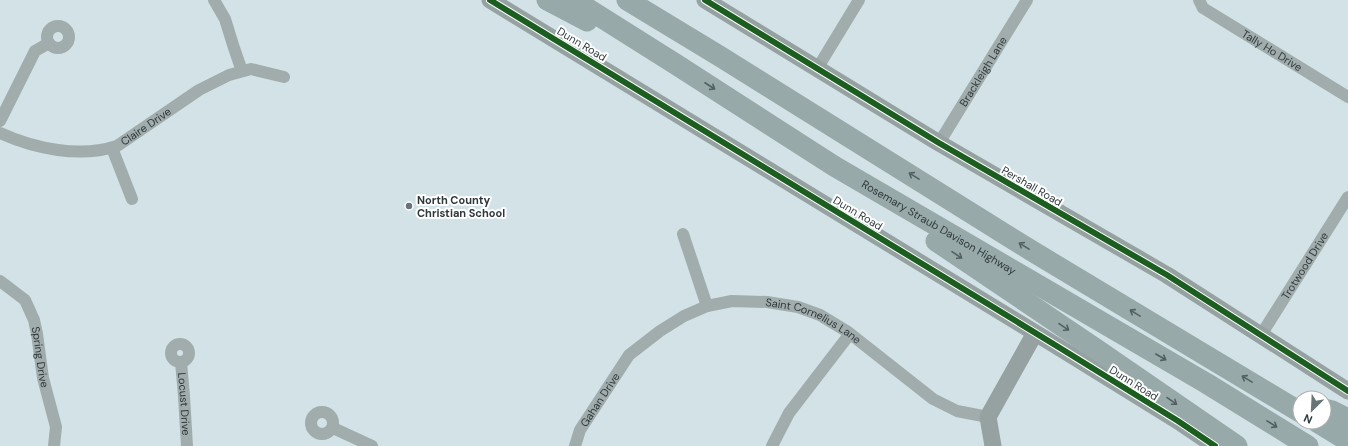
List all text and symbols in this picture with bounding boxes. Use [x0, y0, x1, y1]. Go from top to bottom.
street label: Dunn Road [555, 24, 609, 64]
street label: Tally Ho Drive [1239, 27, 1305, 74]
street label: Brackleigh Lane [956, 34, 1010, 109]
one-way arrow [704, 82, 716, 90]
street label: Claire Drive [118, 104, 174, 149]
street label: Pershall Road [999, 163, 1065, 209]
one-way arrow [908, 172, 919, 181]
street label: Rosemary Straub Davison Highway [859, 177, 1019, 278]
place label: North County Christian School [417, 193, 505, 220]
street label: Dunn Road [831, 193, 885, 233]
marker: North County Christian School [404, 201, 414, 211]
street label: Trotwood Drive [1278, 229, 1331, 302]
one-way arrow [1018, 241, 1030, 249]
one-way arrow [951, 251, 962, 259]
street label: Saint Cornelius Lane [764, 295, 864, 347]
one-way arrow [1129, 308, 1141, 316]
one-way arrow [1059, 323, 1070, 331]
street label: Spring Drive [29, 325, 52, 389]
one-way arrow [1155, 353, 1167, 361]
street label: Dunn Road [1107, 362, 1161, 404]
street label: Gahan Drive [577, 370, 623, 429]
street label: Locust Drive [175, 372, 193, 436]
one-way arrow [1241, 375, 1253, 383]
north arrow [1292, 390, 1332, 430]
one-way arrow [1166, 397, 1177, 405]
text: N [1301, 411, 1314, 427]
one-way arrow [1266, 420, 1278, 428]

